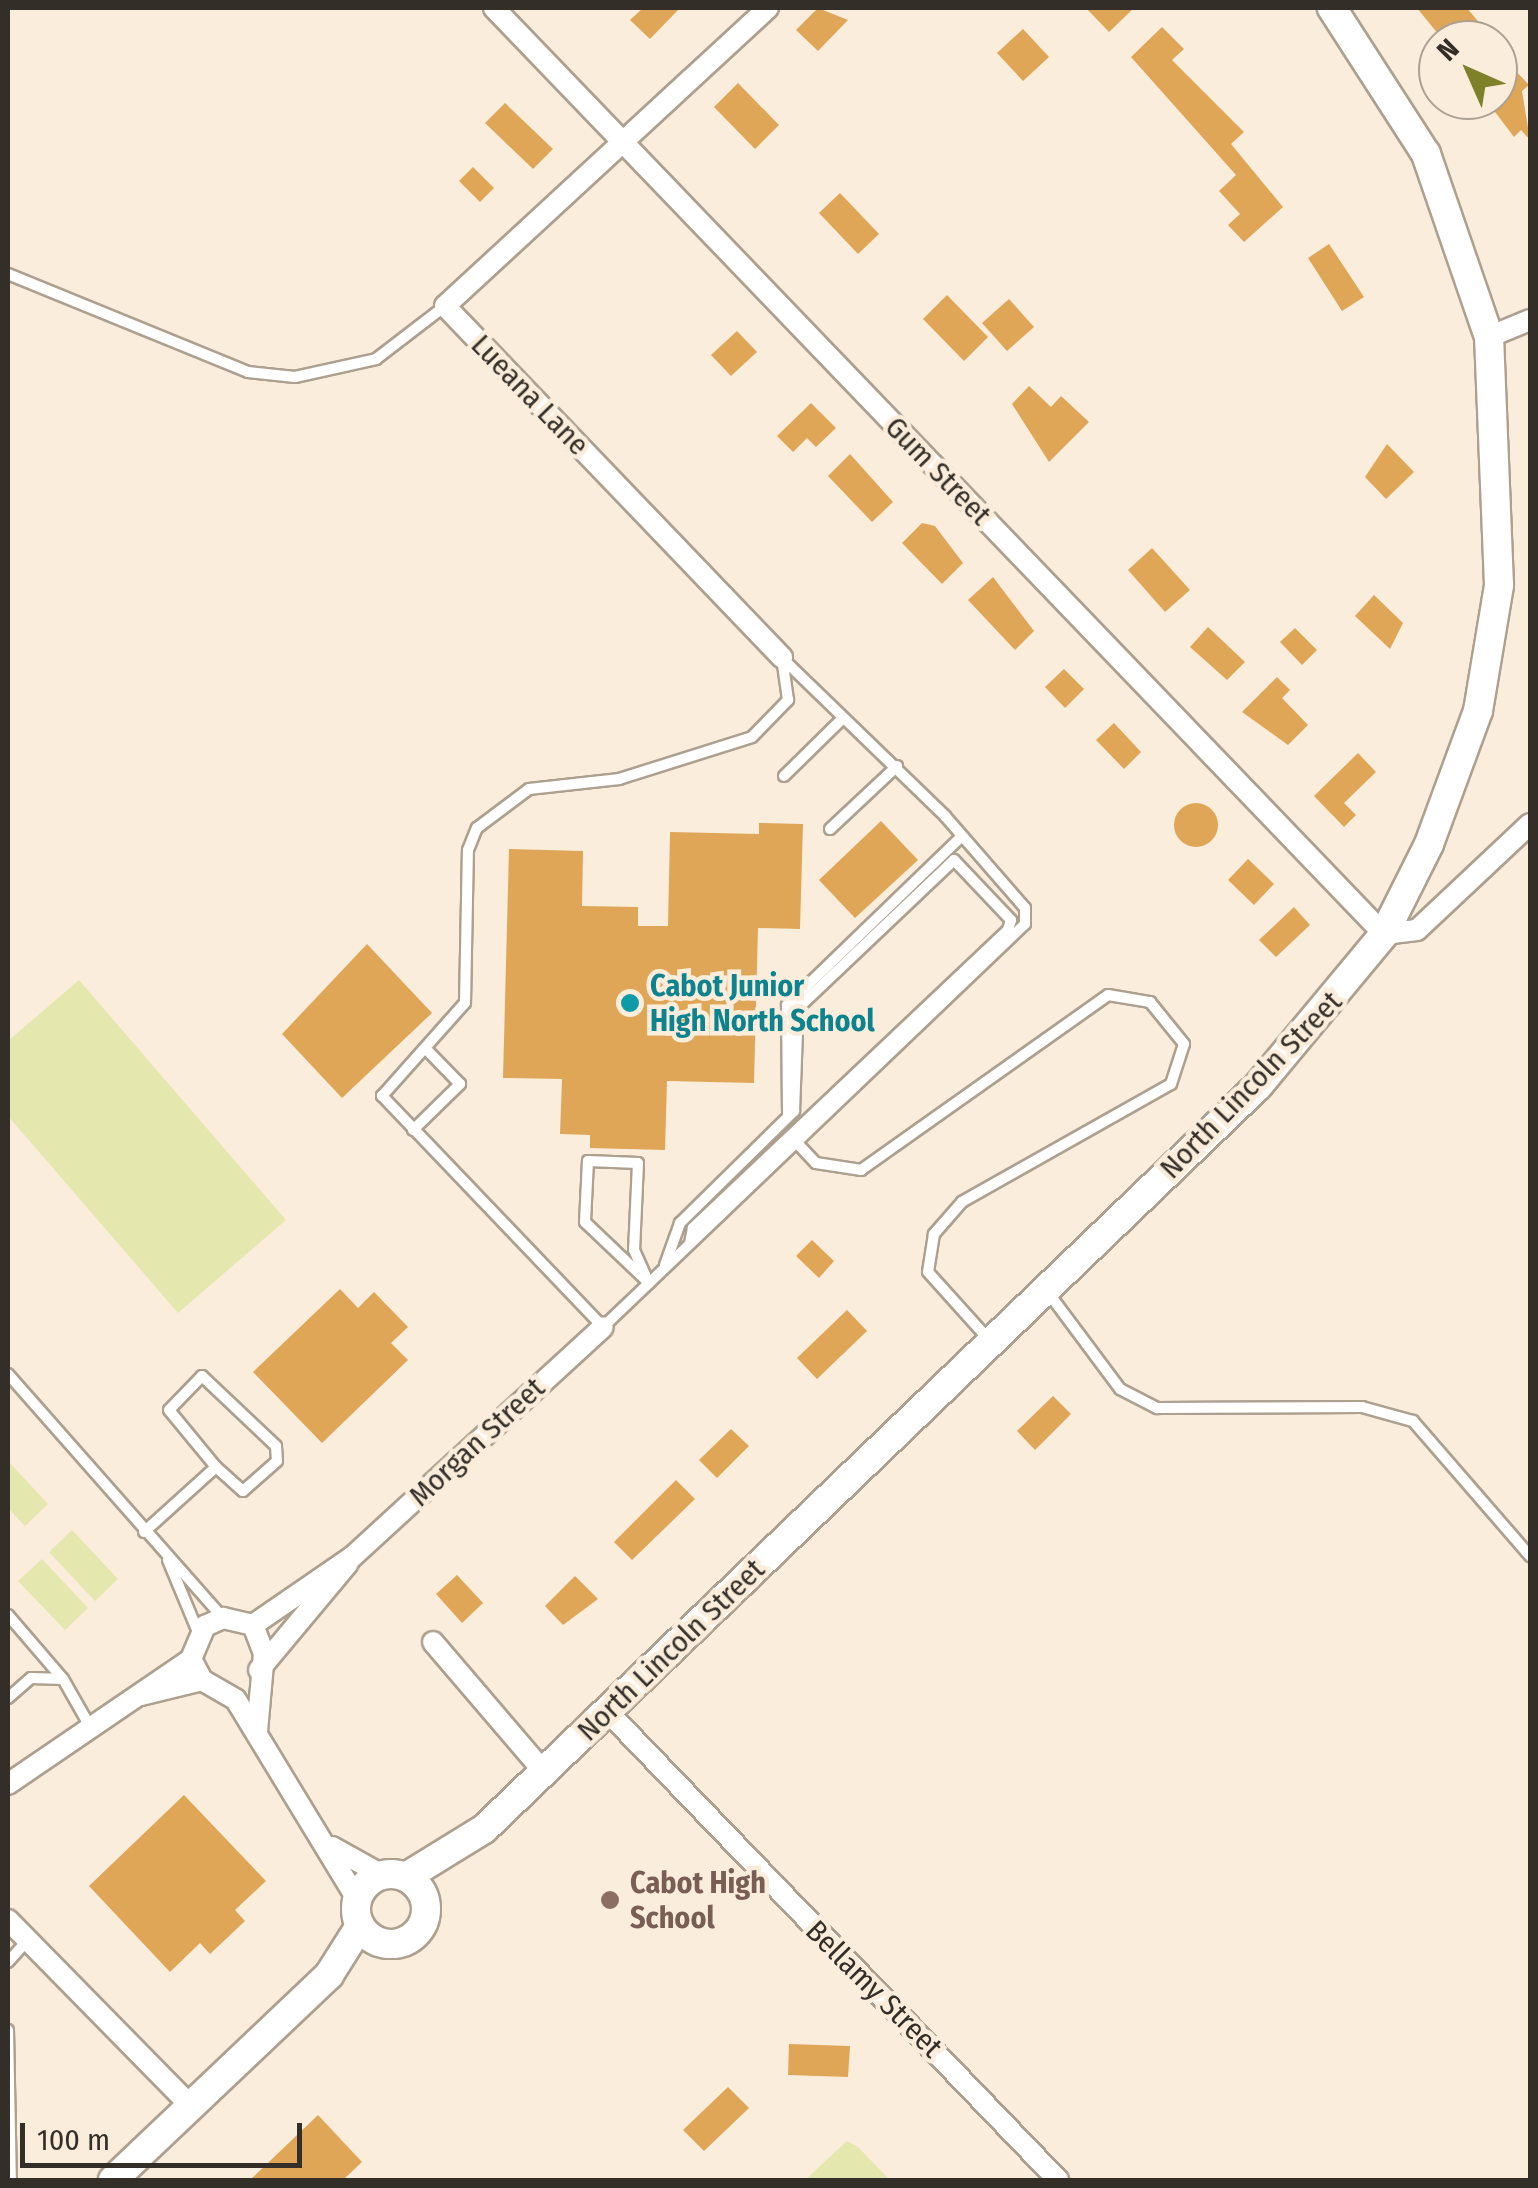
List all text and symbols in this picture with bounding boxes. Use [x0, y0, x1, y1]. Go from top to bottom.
north arrow [1418, 20, 1518, 120]
text: N [1430, 32, 1465, 67]
street label: Lueana Lane [464, 327, 596, 463]
street label: Gum Street [878, 409, 998, 533]
place label: Cabot Junior High North School [650, 968, 875, 1038]
street label: North Lincoln Street [1152, 984, 1350, 1186]
marker: Cabot Junior High North School [619, 992, 641, 1014]
street label: Morgan Street [402, 1370, 552, 1514]
street label: North Lincoln Street [570, 1551, 772, 1749]
place label: Cabot High School [630, 1865, 766, 1936]
marker: Cabot High School [599, 1889, 621, 1911]
street label: Bellamy Street [798, 1913, 950, 2065]
scale bar [25, 2103, 308, 2165]
text: 100 m [37, 2122, 110, 2158]

